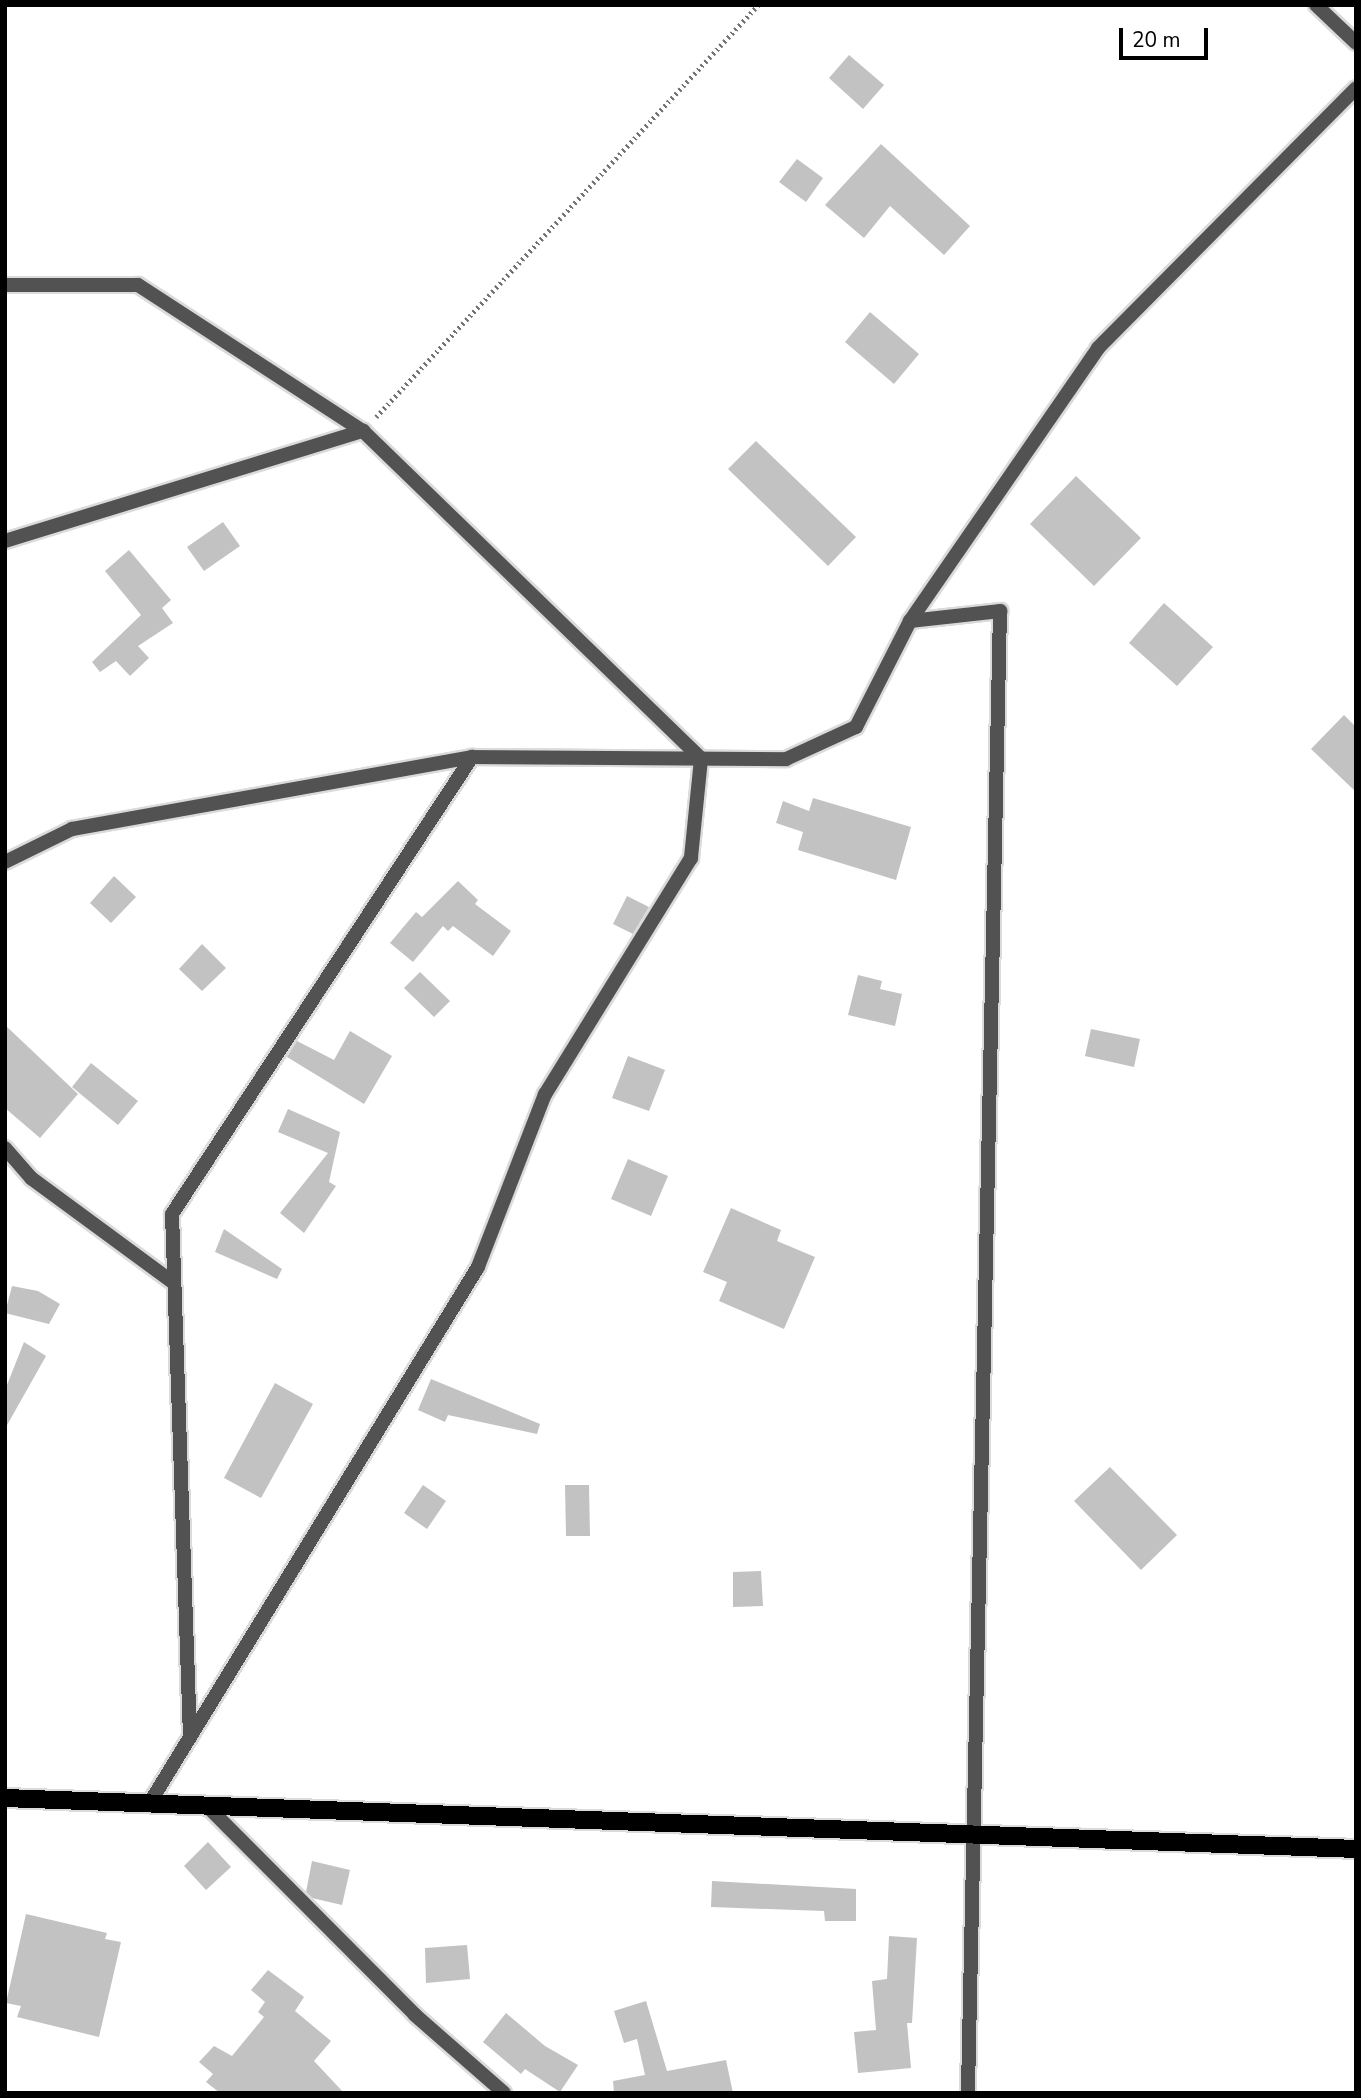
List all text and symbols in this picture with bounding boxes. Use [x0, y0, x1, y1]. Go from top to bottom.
scale bar [1123, 14, 1212, 58]
text: 20 m [1132, 26, 1181, 54]

